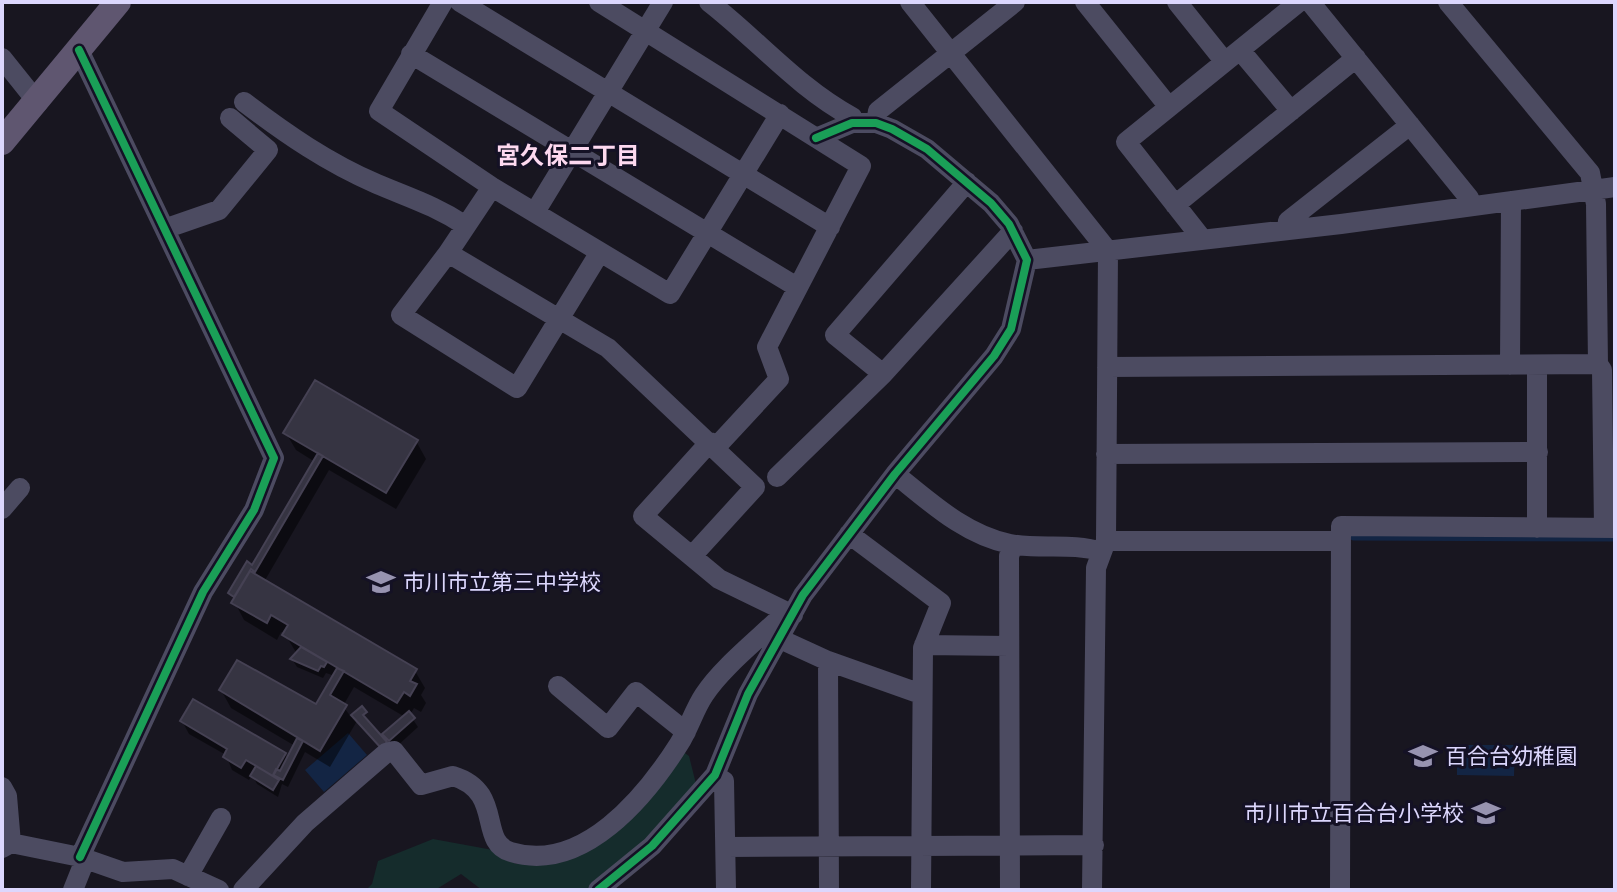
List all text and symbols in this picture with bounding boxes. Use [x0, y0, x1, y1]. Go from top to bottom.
district label: 宮久保二丁目 [496, 140, 640, 171]
school or university icon: 市川市立第三中学校 [366, 567, 396, 597]
place label: 市川市立第三中学校 [403, 568, 601, 596]
school or university icon: 百合台幼稚園 [1408, 741, 1438, 771]
place label: 百合台幼稚園 [1445, 742, 1577, 770]
school or university icon: 市川市立百合台小学校 [1471, 798, 1501, 828]
place label: 市川市立百合台小学校 [1244, 799, 1464, 827]

